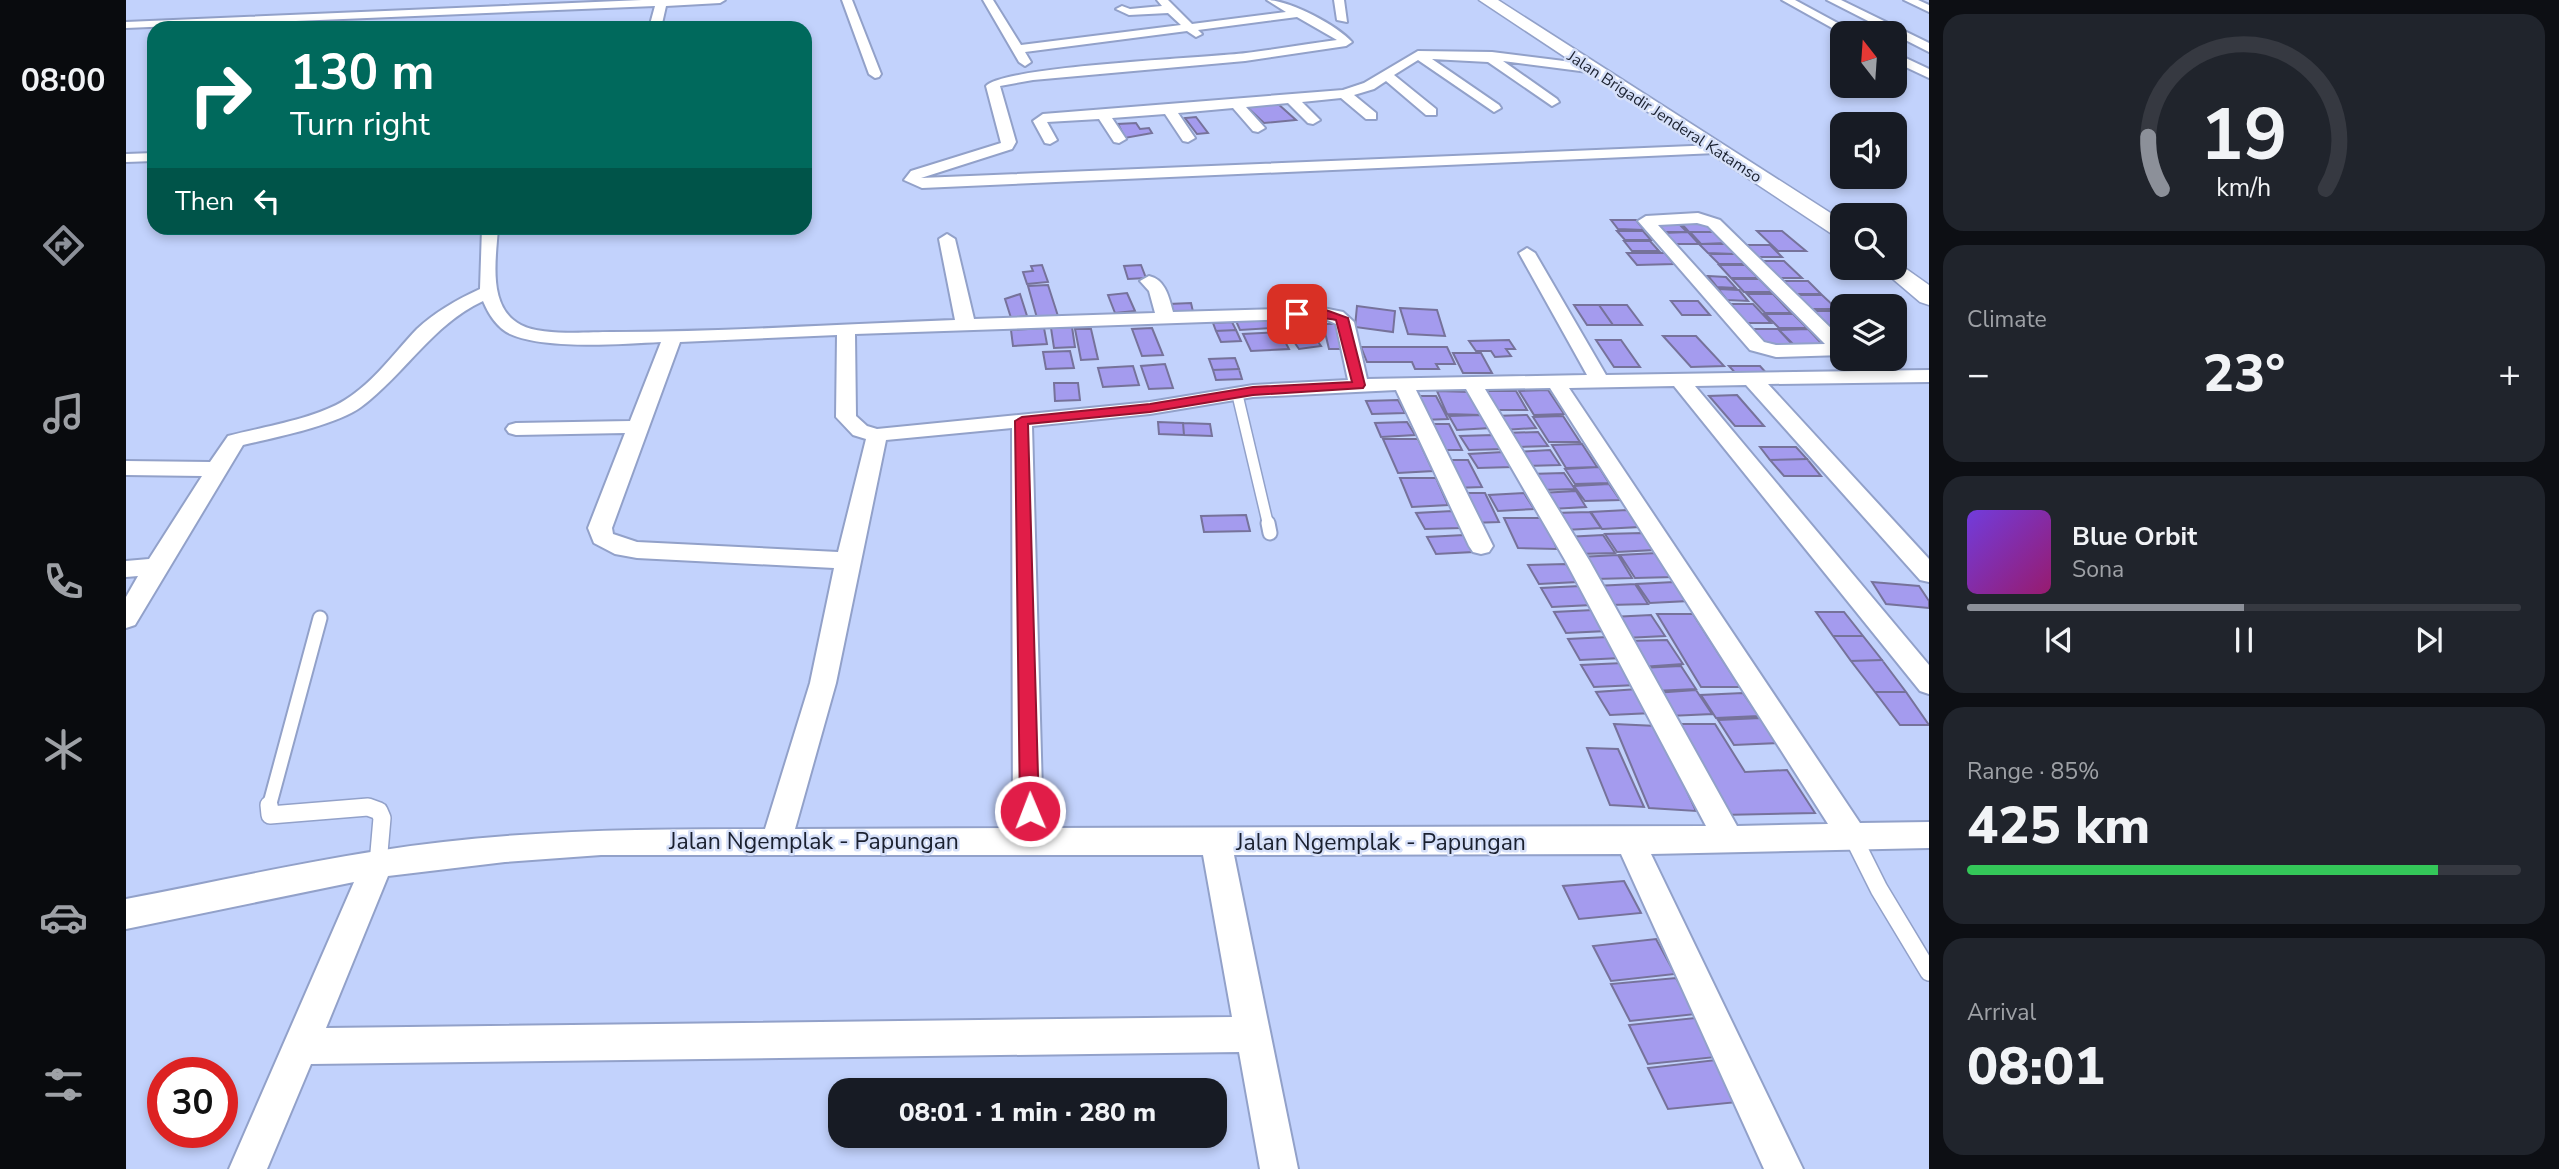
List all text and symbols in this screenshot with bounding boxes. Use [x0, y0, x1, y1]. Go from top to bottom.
north arrow [1830, 21, 1908, 98]
map controls [1830, 21, 1907, 371]
text: 130 m [290, 39, 434, 106]
street label: Jalan Brigadir Jenderal Katamso [1562, 45, 1766, 188]
icon: right [175, 49, 266, 140]
text: 08:00 [21, 59, 105, 102]
text: 19 [2200, 85, 2288, 185]
text: Turn right [290, 103, 430, 146]
button: sound [1830, 112, 1907, 189]
text: km/h [2216, 170, 2272, 204]
icon: left [248, 182, 286, 220]
text: Then [175, 184, 234, 219]
button: search [1830, 203, 1907, 280]
icon: directions [39, 221, 88, 270]
pin [1267, 284, 1327, 344]
button: layers [1830, 294, 1907, 371]
icon: arrive [1278, 295, 1316, 333]
text: Climate [1967, 304, 2047, 335]
text: 23° [2203, 338, 2285, 409]
text: − [1967, 349, 1990, 400]
text: + [2498, 349, 2521, 400]
icon: music [39, 389, 88, 438]
text: Blue Orbit [2072, 519, 2197, 554]
text: Sona [2072, 554, 2124, 585]
icon: phone [39, 557, 88, 606]
icon: previous [2040, 621, 2078, 659]
icon: pause [2225, 621, 2263, 659]
icon: next [2410, 621, 2448, 659]
icon: climate [39, 725, 88, 774]
text: Range · 85% [1967, 756, 2099, 787]
position arrow [993, 774, 1067, 848]
text: 425 km [1967, 790, 2150, 861]
street label: Jalan Ngemplak - Papungan [668, 826, 959, 857]
street label: Jalan Ngemplak - Papungan [1235, 827, 1526, 858]
icon: car [39, 893, 88, 942]
text: Arrival [1967, 997, 2036, 1028]
text: 08:01 [1967, 1031, 2105, 1102]
speed limit sign: 30 [147, 1057, 238, 1148]
icon: filters [39, 1060, 88, 1109]
text: 08:01 · 1 min · 280 m [899, 1095, 1156, 1130]

